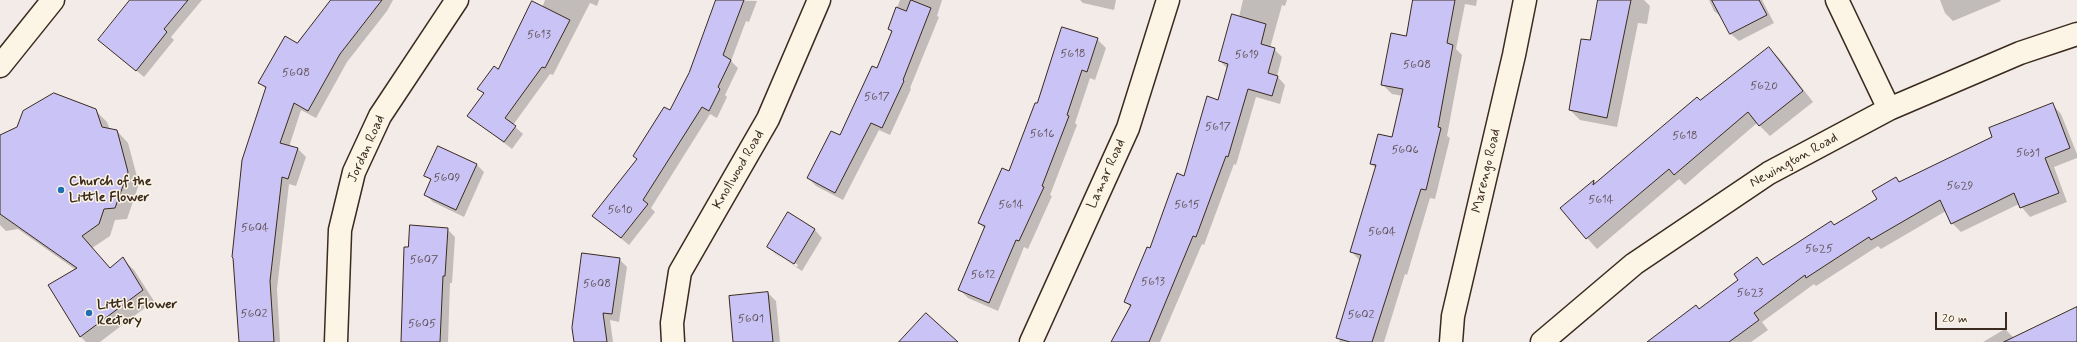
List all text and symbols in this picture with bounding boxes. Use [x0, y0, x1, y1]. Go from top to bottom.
house number: 5613 [527, 28, 551, 42]
house number: 5618 [1060, 47, 1086, 61]
house number: 5619 [1235, 48, 1259, 62]
house number: 5608 [1403, 58, 1431, 72]
house number: 5608 [282, 66, 310, 80]
house number: 5620 [1750, 79, 1778, 93]
house number: 5617 [864, 90, 890, 104]
street label: Jordan Road [345, 113, 389, 185]
house number: 5617 [1205, 120, 1231, 134]
street label: Knollwood Road [710, 127, 768, 213]
house number: 5616 [1030, 127, 1054, 141]
street label: Marengo Road [1469, 127, 1505, 215]
house number: 5618 [1672, 129, 1698, 143]
street label: Newington Road [1747, 130, 1841, 192]
street label: Lamar Road [1084, 137, 1130, 211]
house number: 5606 [1391, 143, 1419, 157]
house number: 5631 [2016, 146, 2040, 160]
house number: 5609 [434, 171, 460, 185]
place label: Church of the Little Flower [69, 174, 152, 206]
house number: 5629 [1947, 179, 1973, 193]
marker: Church of the Little Flower [56, 185, 66, 195]
house number: 5614 [1588, 193, 1614, 207]
house number: 5614 [998, 198, 1024, 212]
house number: 5615 [1174, 198, 1200, 212]
house number: 5610 [607, 203, 633, 217]
house number: 5604 [241, 221, 269, 235]
house number: 5604 [1368, 225, 1396, 239]
house number: 5625 [1805, 242, 1833, 256]
house number: 5607 [410, 253, 438, 267]
house number: 5612 [971, 268, 995, 282]
house number: 5613 [1141, 275, 1165, 289]
house number: 5608 [583, 277, 611, 291]
house number: 5623 [1737, 286, 1763, 300]
place label: Little Flower Rectory [97, 297, 177, 330]
scale bar [1937, 304, 2009, 330]
house number: 5602 [241, 307, 267, 321]
marker: Little Flower Rectory [84, 308, 94, 318]
house number: 5602 [1348, 308, 1374, 322]
text: 20 m [1942, 311, 1968, 327]
house number: 5601 [738, 312, 764, 326]
house number: 5605 [408, 317, 436, 331]

